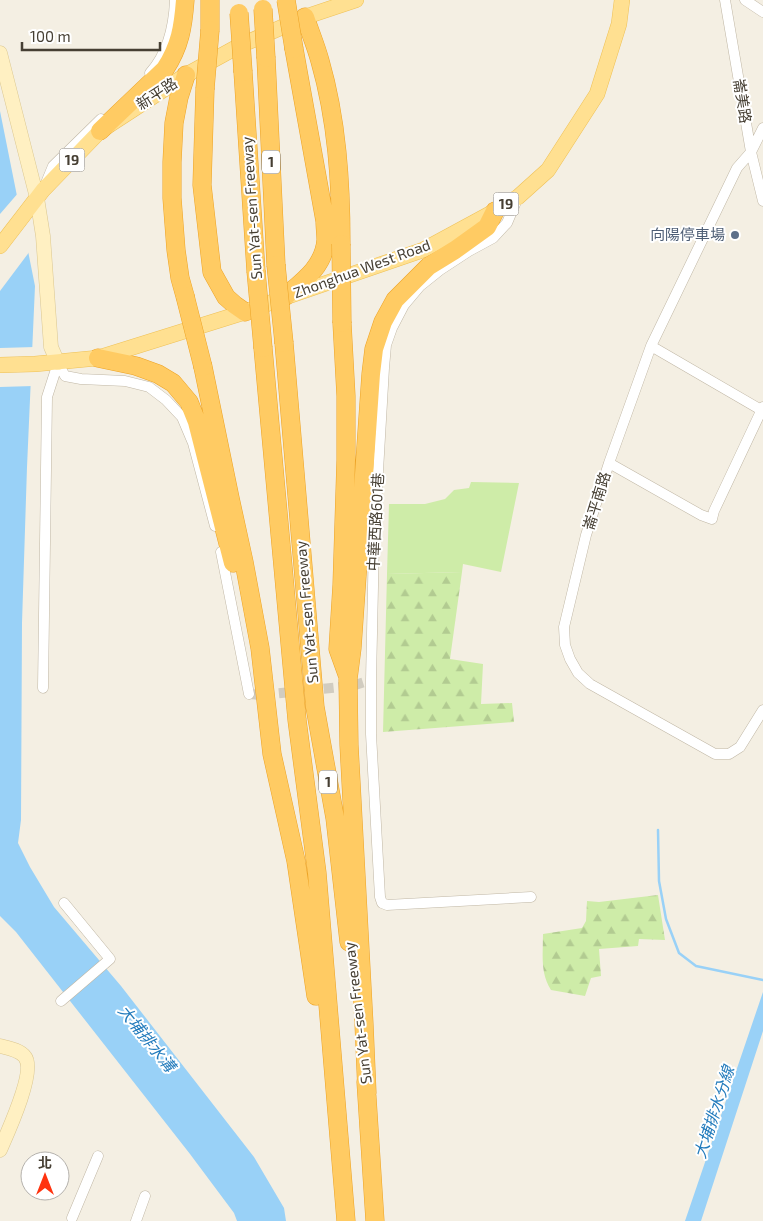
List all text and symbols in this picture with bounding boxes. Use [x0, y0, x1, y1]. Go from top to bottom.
scale bar [22, 20, 160, 52]
text: 100 m [30, 27, 71, 45]
street label: 新平路 [133, 73, 180, 113]
street label: 崙美路 [731, 77, 755, 124]
street label: Sun Yat-sen Freeway [237, 136, 265, 280]
road number: 19 [60, 148, 84, 172]
road number: 1 [262, 150, 280, 173]
road number: 19 [494, 192, 518, 215]
place label: 向陽停車場 [650, 225, 725, 243]
marker: 向陽停車場 [729, 229, 741, 241]
street label: Zhonghua West Road [291, 235, 433, 301]
street label: 崙平南路 [579, 469, 613, 532]
street label: 中華西路601巷 [363, 472, 387, 572]
street label: Sun Yat-sen Freeway [291, 540, 321, 684]
road number: 1 [319, 770, 337, 794]
street label: Sun Yat-sen Freeway [339, 941, 375, 1085]
water label: 大埔排水溝 [115, 1001, 181, 1076]
water label: 大埔排水分線 [690, 1061, 738, 1160]
north arrow [20, 1151, 70, 1201]
text: 北 [38, 1154, 52, 1171]

